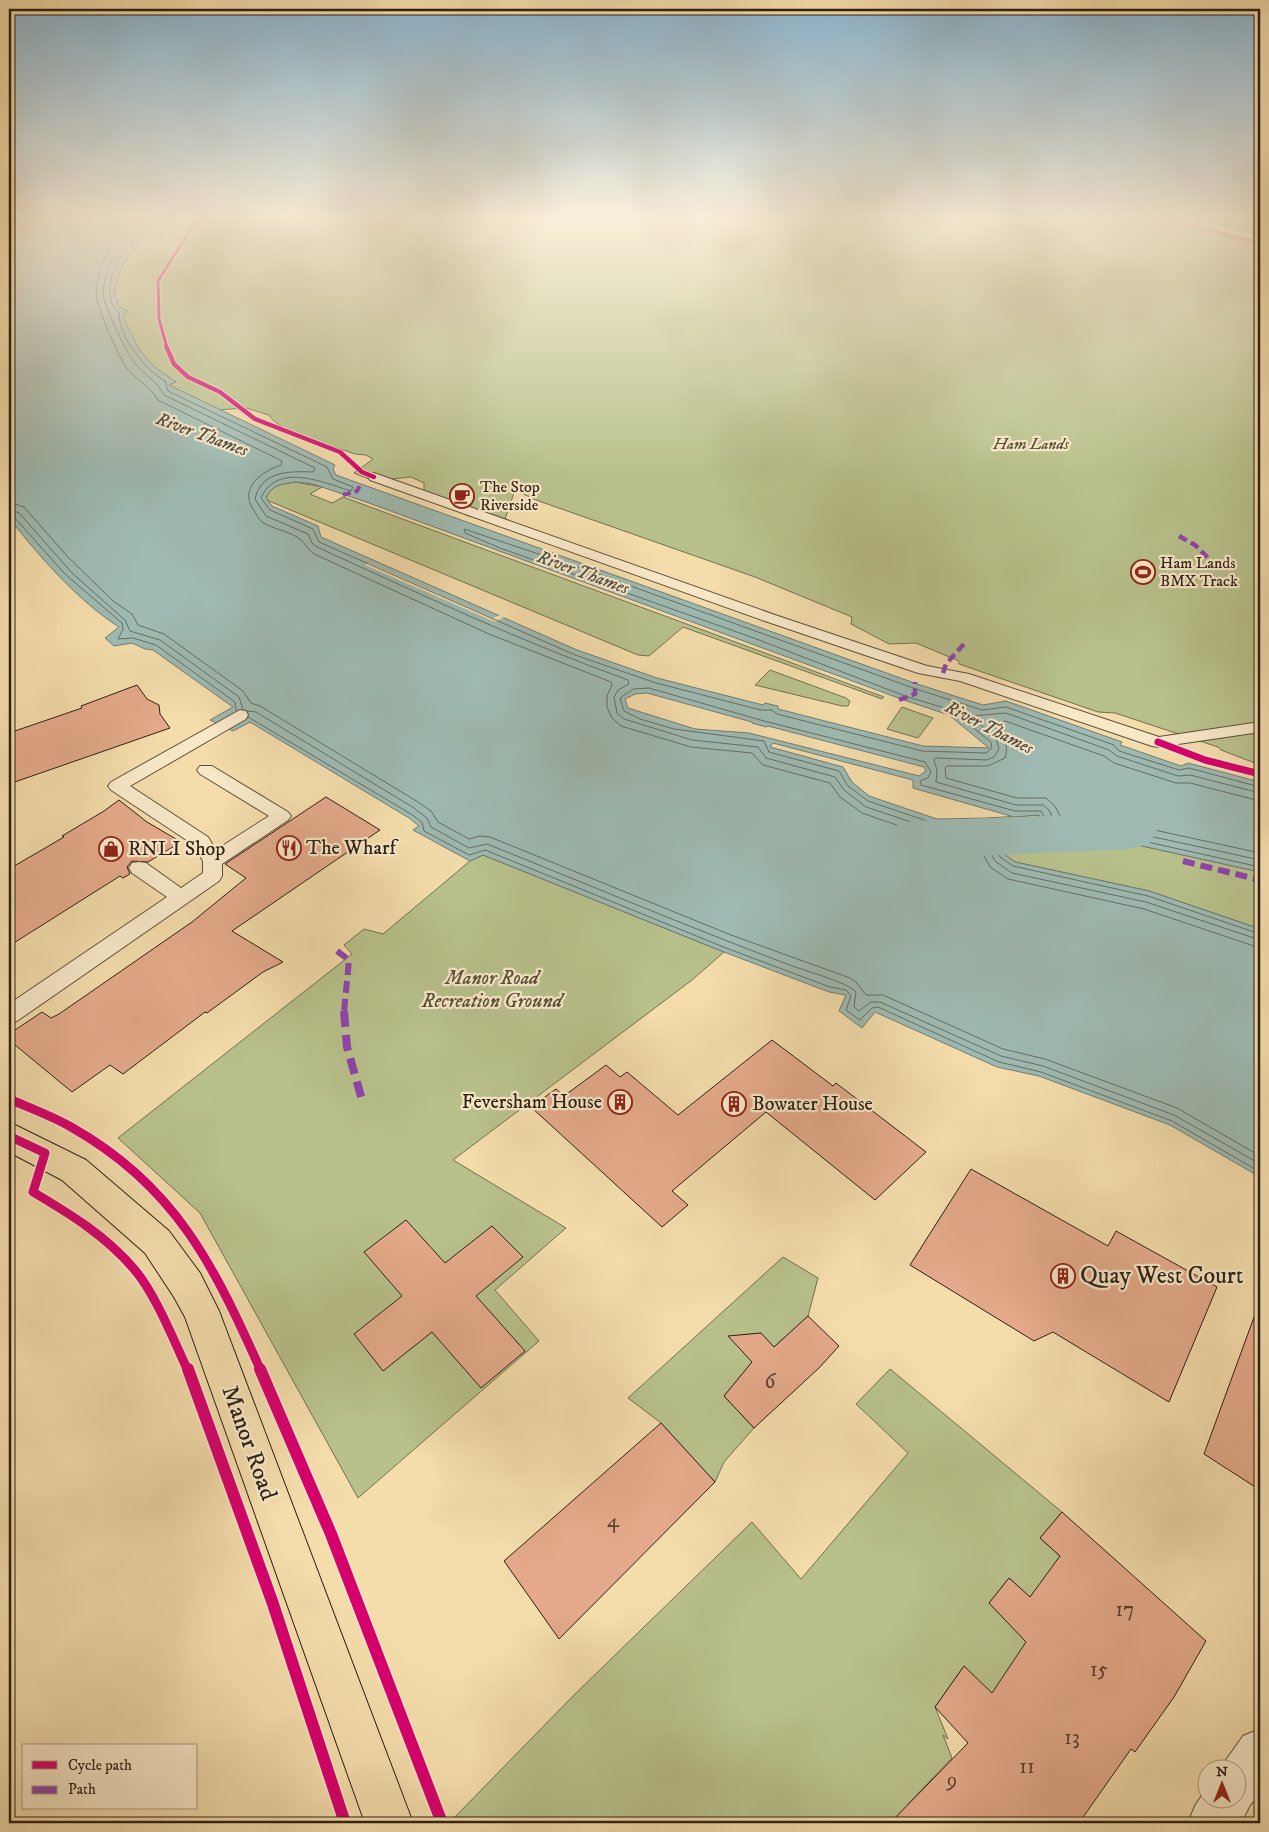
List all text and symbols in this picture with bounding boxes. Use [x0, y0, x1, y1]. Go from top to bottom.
water label: River Thames [152, 408, 251, 462]
park label: Ham Lands [992, 434, 1070, 454]
place label: The Stop Riverside [480, 477, 540, 515]
cafe icon: The Stop Riverside [449, 483, 475, 509]
water label: River Thames [533, 546, 632, 600]
place label: Ham Lands BMX Track [1160, 553, 1238, 591]
sports icon: Ham Lands BMX Track [1130, 559, 1156, 585]
water label: River Thames [940, 696, 1037, 760]
restaurant icon: The Wharf [276, 835, 302, 861]
shop icon: RNLI Shop [98, 836, 124, 862]
place label: The Wharf [306, 836, 399, 861]
place label: RNLI Shop [128, 837, 225, 862]
park label: Manor Road Recreation Ground [421, 966, 566, 1014]
building icon: Feversham House [607, 1089, 633, 1115]
place label: Feversham House [462, 1090, 602, 1115]
building icon: Bowater House [721, 1091, 747, 1117]
place label: Bowater House [752, 1092, 873, 1117]
place label: Quay West Court [1080, 1261, 1244, 1291]
building icon: Quay West Court [1050, 1263, 1076, 1289]
house number: 6 [765, 1369, 777, 1395]
street label: Manor Road [214, 1382, 284, 1505]
house number: 4 [607, 1508, 620, 1534]
house number: 17 [1116, 1597, 1134, 1623]
house number: 15 [1090, 1657, 1108, 1683]
house number: 13 [1064, 1725, 1080, 1751]
legend [22, 1744, 198, 1810]
house number: 11 [1019, 1754, 1035, 1780]
text: Cycle path [68, 1756, 132, 1775]
north arrow [1196, 1760, 1246, 1810]
text: N [1216, 1763, 1228, 1781]
house number: 9 [946, 1768, 957, 1794]
text: Path [68, 1780, 96, 1799]

